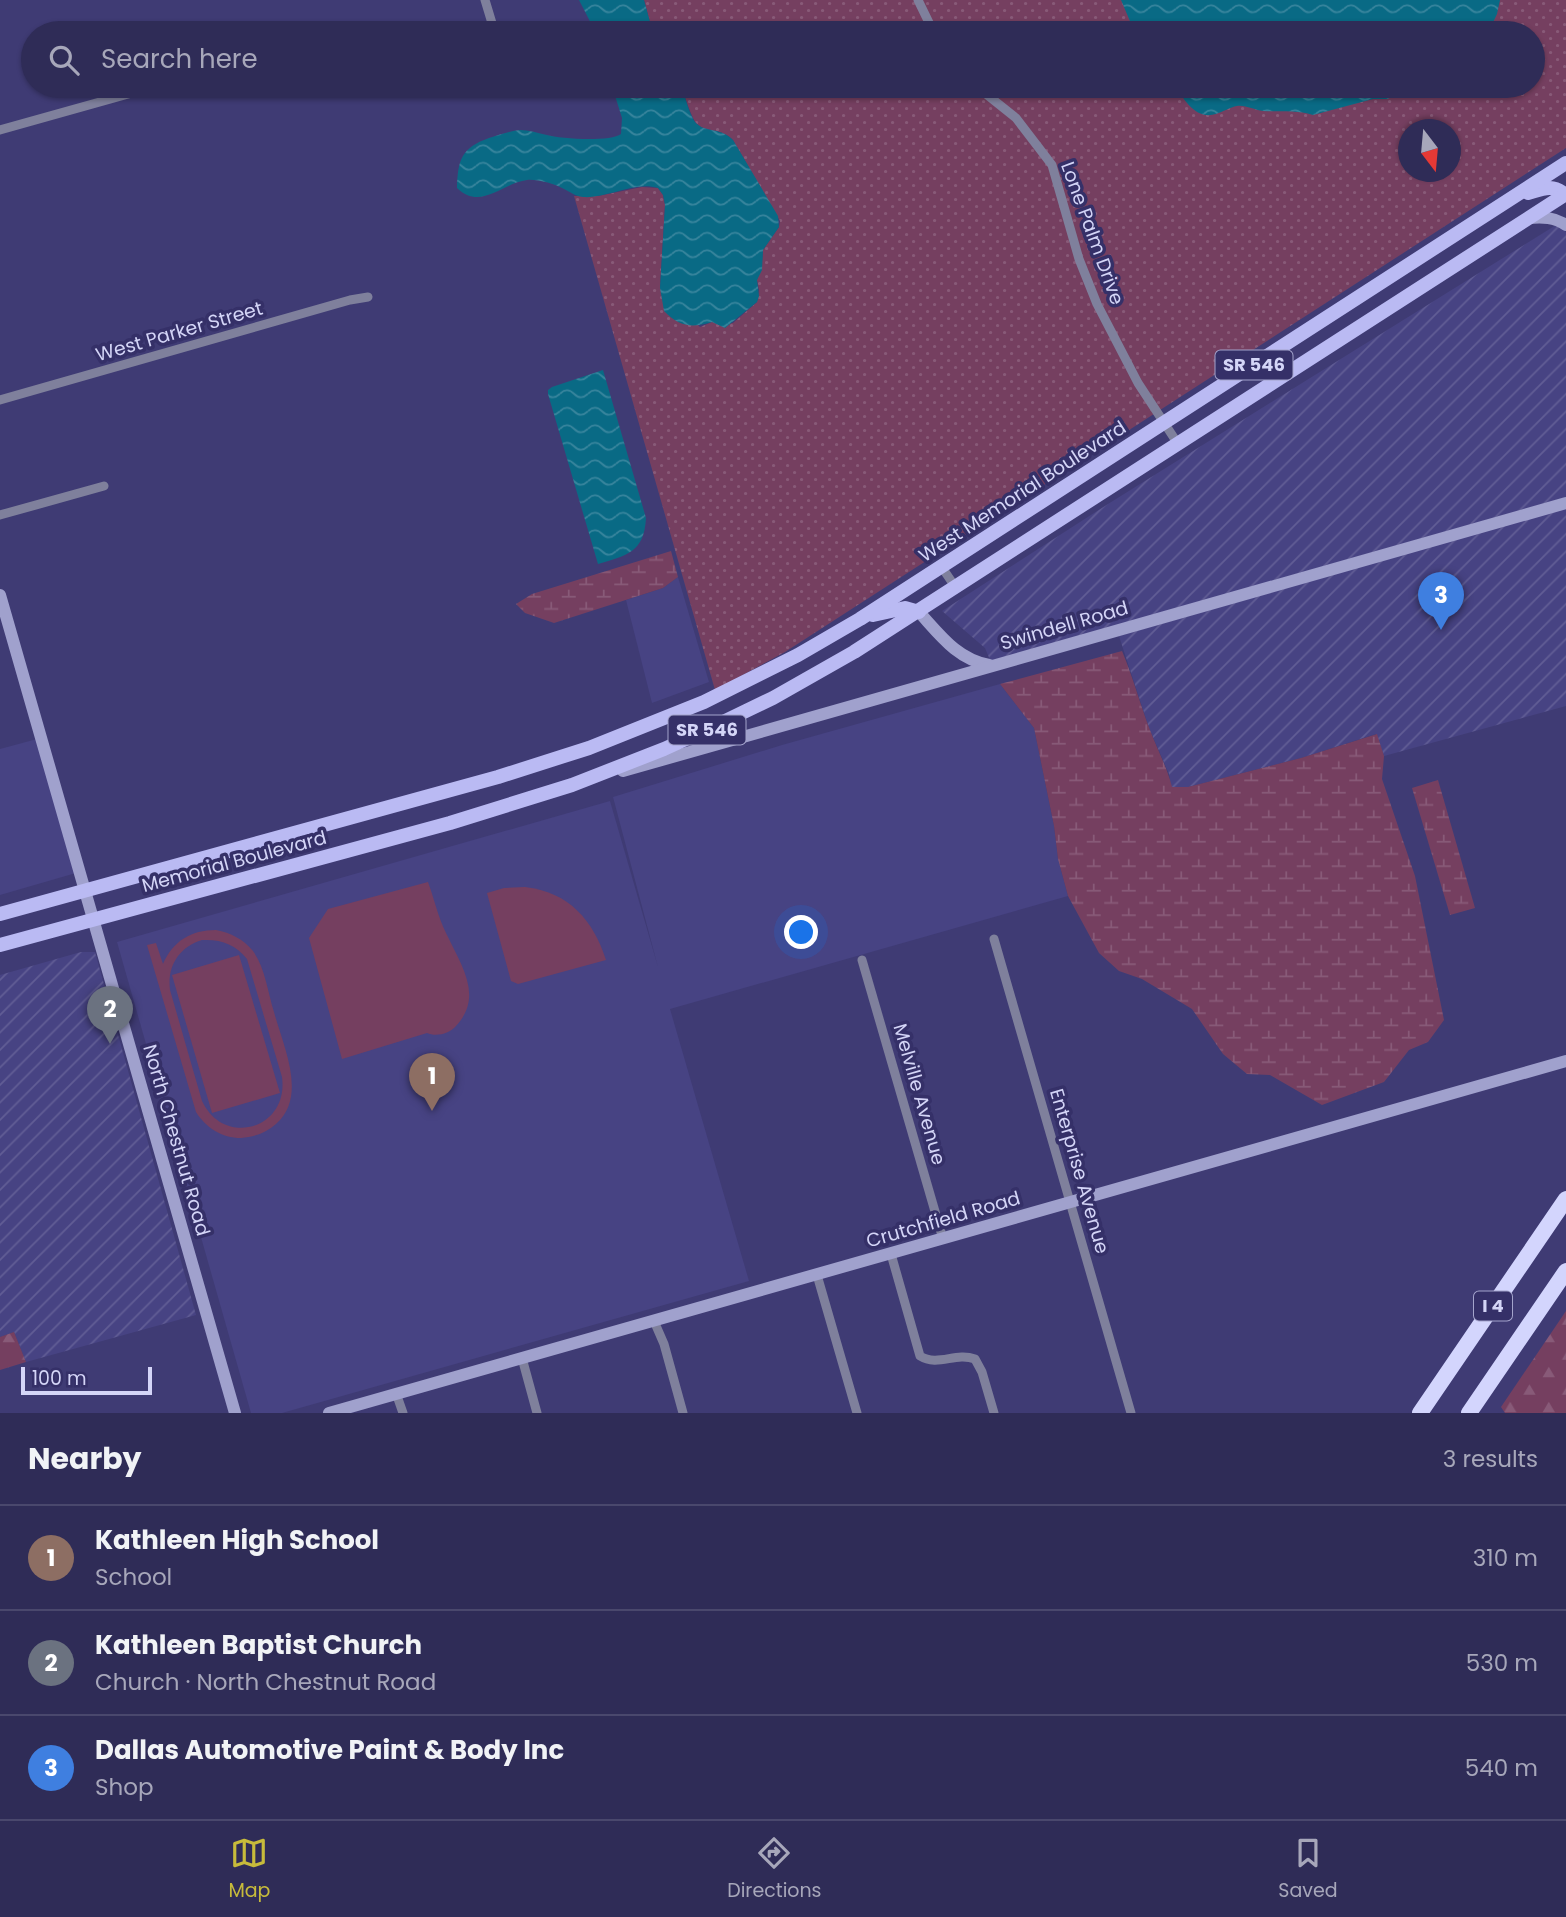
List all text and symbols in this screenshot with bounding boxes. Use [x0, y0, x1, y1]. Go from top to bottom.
search box [21, 21, 1545, 98]
icon: search [45, 41, 83, 79]
text: Search here [101, 41, 258, 77]
north arrow [1398, 119, 1461, 182]
street label: Lone Palm Drive [1054, 158, 1131, 308]
street label: West Parker Street [92, 295, 266, 368]
road number: SR 546 [1216, 351, 1292, 380]
street label: West Memorial Boulevard [913, 414, 1131, 569]
pin: 3 [1418, 572, 1464, 630]
street label: Swindell Road [997, 594, 1131, 657]
road number: SR 546 [668, 716, 746, 744]
street label: Memorial Boulevard [139, 824, 329, 899]
your location [784, 915, 818, 949]
pin: 2 [87, 986, 133, 1044]
street label: Melville Avenue [886, 1020, 953, 1168]
street label: North Chestnut Road [136, 1041, 217, 1239]
pin: 1 [409, 1053, 455, 1111]
street label: Enterprise Avenue [1043, 1086, 1116, 1257]
street label: Crutchfield Road [863, 1185, 1023, 1254]
road number: I 4 [1474, 1292, 1512, 1321]
scale bar [21, 1364, 152, 1396]
text: 100 m [32, 1365, 87, 1392]
text: Nearby [28, 1437, 142, 1480]
text: 3 results [1443, 1443, 1538, 1475]
text: Kathleen High School [95, 1522, 379, 1558]
text: 1 [47, 1542, 55, 1574]
text: 310 m [1473, 1542, 1538, 1574]
text: School [95, 1561, 172, 1593]
text: Kathleen Baptist Church [95, 1627, 422, 1663]
text: 2 [44, 1647, 58, 1679]
text: 530 m [1466, 1647, 1538, 1679]
text: Church · North Chestnut Road [95, 1666, 436, 1698]
text: Dallas Automotive Paint & Body Inc [95, 1732, 564, 1768]
text: 3 [44, 1752, 58, 1784]
text: 540 m [1465, 1752, 1538, 1784]
text: Shop [95, 1771, 154, 1803]
tab: Map [228, 1834, 270, 1905]
tab: Directions [727, 1834, 822, 1905]
tab: Saved [1278, 1834, 1338, 1905]

